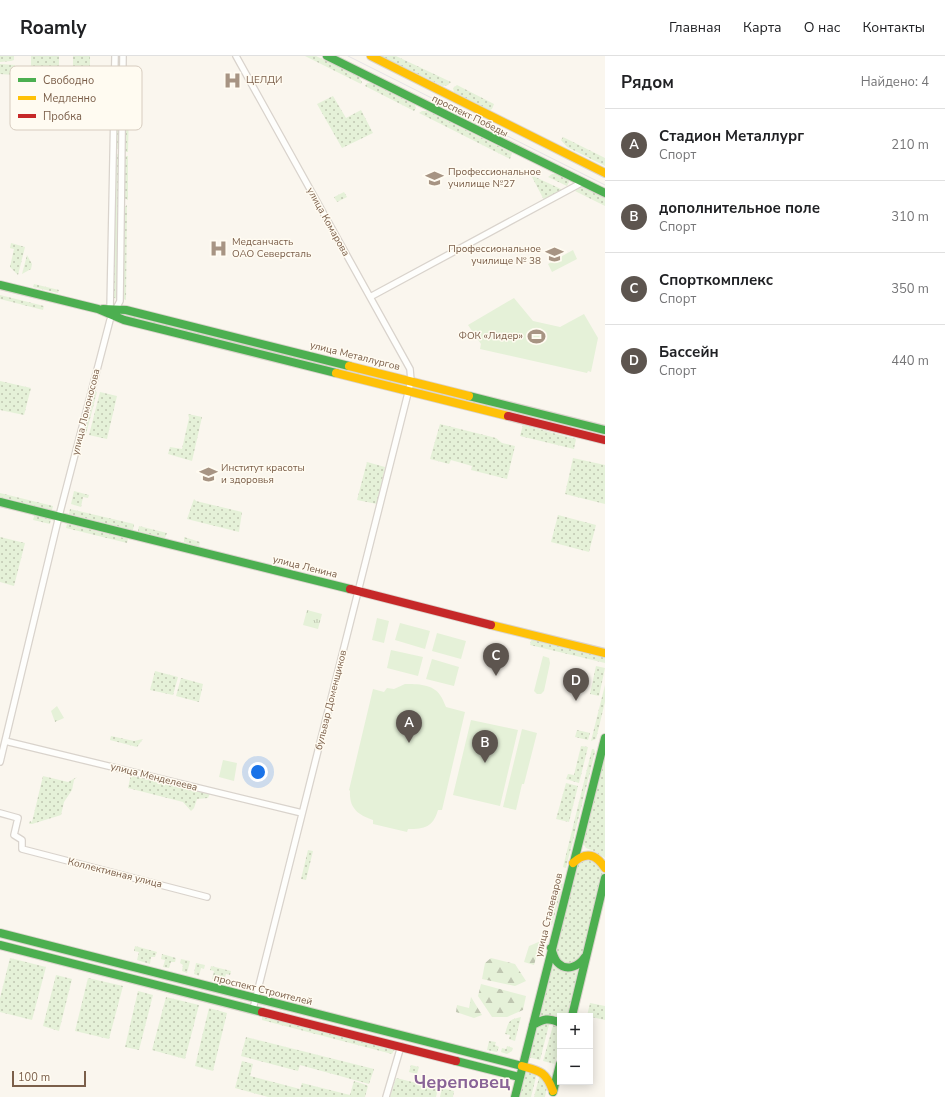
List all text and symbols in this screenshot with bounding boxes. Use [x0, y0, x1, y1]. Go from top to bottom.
text: Roamly [20, 15, 87, 41]
text: Главная [669, 18, 721, 37]
text: Карта [743, 18, 782, 37]
text: О нас [804, 18, 840, 37]
text: Контакты [862, 18, 925, 37]
legend [10, 66, 142, 130]
hospital icon: ЦЕЛДИ [223, 70, 243, 90]
text: Рядом [621, 71, 674, 94]
text: Свободно [43, 73, 94, 88]
place label: ЦЕЛДИ [246, 73, 282, 87]
text: Найдено: 4 [861, 73, 929, 91]
text: Медленно [43, 91, 96, 106]
street label: проспект Победы [430, 91, 510, 141]
text: Пробка [43, 109, 82, 124]
text: Стадион Металлург [659, 126, 804, 146]
text: A [629, 136, 639, 154]
text: 210 m [891, 136, 929, 154]
text: Спорт [659, 146, 696, 164]
place label: Профессиональное училище №27 [448, 165, 541, 191]
school or university icon: Профессиональное училище №27 [425, 168, 445, 188]
street label: улица Комарова [303, 185, 353, 259]
text: дополнительное поле [659, 198, 820, 218]
text: B [630, 208, 638, 226]
text: 310 m [891, 208, 929, 226]
text: Спорт [659, 218, 696, 236]
place label: Медсанчасть ОАО Северсталь [232, 235, 311, 261]
hospital icon: Медсанчасть ОАО Северсталь [209, 238, 229, 258]
place label: Профессиональное училище № 38 [448, 242, 541, 268]
school or university icon: Профессиональное училище № 38 [544, 245, 564, 265]
text: Спорткомплекс [659, 270, 773, 290]
text: C [630, 280, 638, 298]
text: 350 m [891, 280, 929, 298]
text: Спорт [659, 290, 696, 308]
sports icon: ФОК «Лидер» [526, 326, 546, 346]
place label: ФОК «Лидер» [458, 329, 523, 343]
street label: улица Металлургов [308, 338, 402, 374]
text: Бассейн [659, 342, 719, 362]
text: D [629, 352, 639, 370]
text: 440 m [891, 352, 929, 370]
text: Спорт [659, 362, 696, 380]
street label: улица Ломоносова [68, 367, 104, 457]
place label: Институт красоты и здоровья [221, 461, 305, 487]
school or university icon: Институт красоты и здоровья [198, 464, 218, 484]
street label: улица Ленина [271, 552, 339, 582]
pin: C [483, 643, 509, 676]
street label: бульвар Доменщиков [312, 648, 350, 752]
pin: D [563, 668, 589, 701]
pin: A [396, 710, 422, 743]
pin: B [472, 730, 498, 763]
street label: улица Менделеева [109, 759, 199, 795]
your location [248, 762, 268, 782]
street label: Коллективная улица [66, 854, 164, 892]
street label: улица Сталеваров [532, 871, 566, 958]
street label: проспект Строителей [212, 971, 314, 1009]
map controls [557, 1013, 593, 1085]
button: + [557, 1013, 593, 1049]
button: − [557, 1049, 593, 1085]
scale bar [12, 1069, 86, 1088]
text: 100 m [18, 1070, 50, 1085]
district label: Череповец [414, 1070, 510, 1094]

